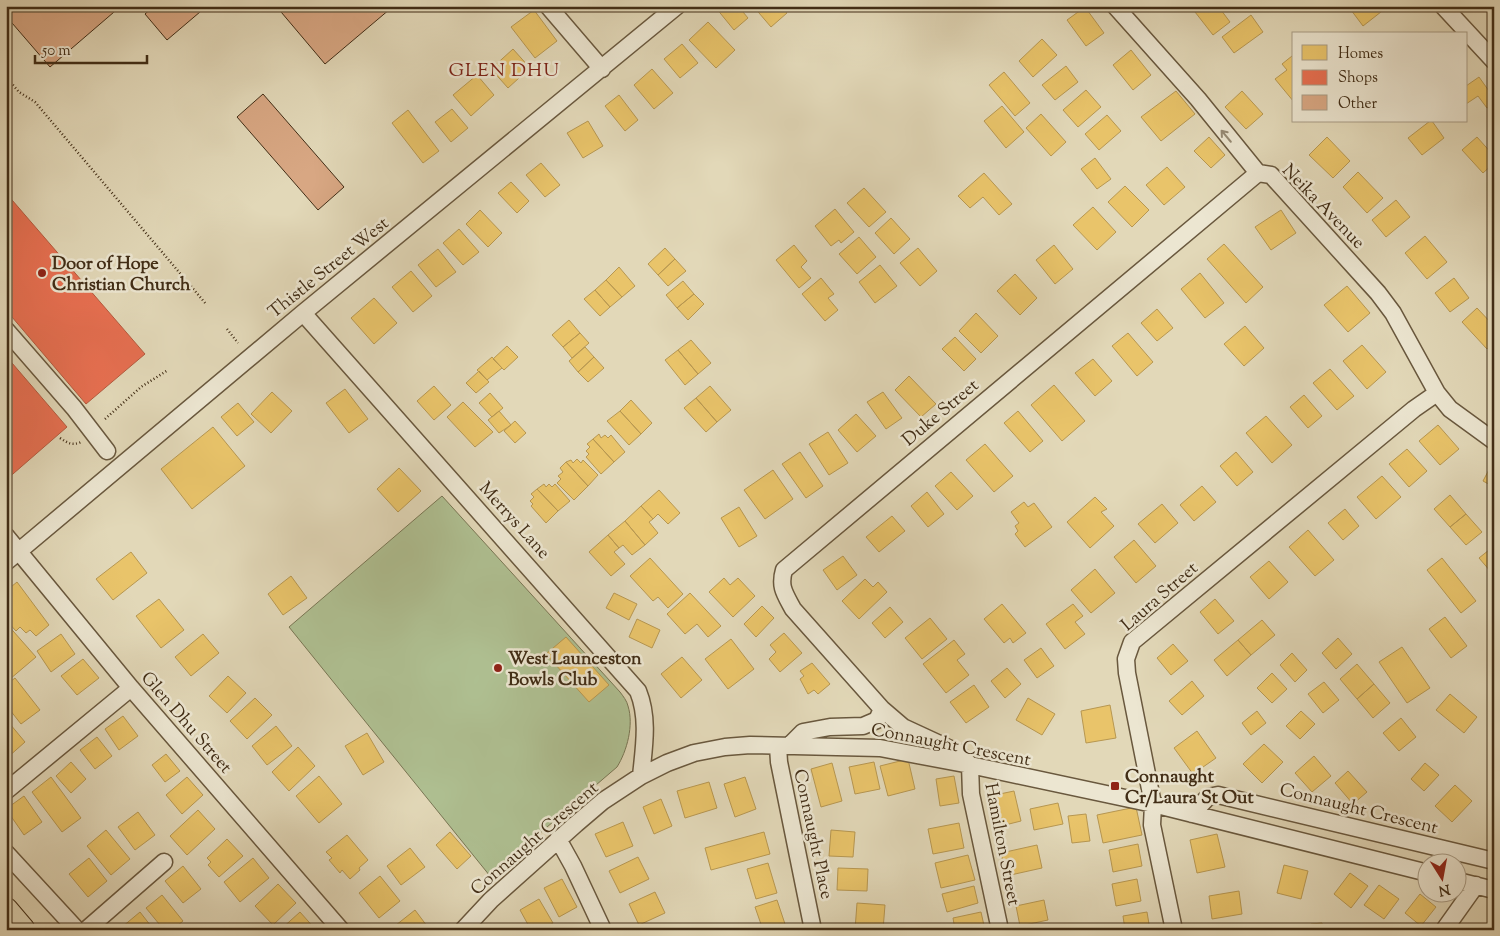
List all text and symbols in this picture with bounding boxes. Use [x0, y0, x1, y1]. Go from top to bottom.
scale bar [35, 32, 148, 64]
legend [1292, 32, 1468, 122]
text: 50 m [41, 41, 71, 62]
text: Homes [1338, 44, 1383, 65]
district label: GLEN DHU [448, 58, 560, 85]
text: Shops [1338, 68, 1378, 89]
text: Other [1338, 94, 1378, 115]
one-way arrow [1221, 130, 1232, 143]
street label: Neika Avenue [1275, 159, 1370, 256]
street label: Thistle Street West [263, 212, 395, 325]
place label: Door of Hope Christian Church [52, 252, 191, 299]
marker: Door of Hope Christian Church [36, 267, 48, 279]
street label: Duke Street [897, 374, 985, 453]
street label: Merrys Lane [472, 477, 555, 566]
street label: Laura Street [1116, 557, 1205, 638]
place label: West Launceston Bowls Club [508, 647, 642, 694]
marker: West Launceston Bowls Club [492, 662, 504, 674]
street label: Glen Dhu Street [134, 667, 237, 780]
street label: Connaught Crescent [868, 718, 1033, 774]
place label: Connaught Cr/Laura St Out [1125, 765, 1254, 812]
street label: Connaught Place [786, 767, 839, 902]
street label: Connaught Crescent [466, 776, 605, 903]
street label: Connaught Crescent [1277, 778, 1440, 842]
marker: Connaught Cr/Laura St Out [1109, 780, 1121, 792]
street label: Hamilton Street [976, 781, 1026, 908]
north arrow [1418, 854, 1468, 904]
text: N [1437, 878, 1451, 900]

